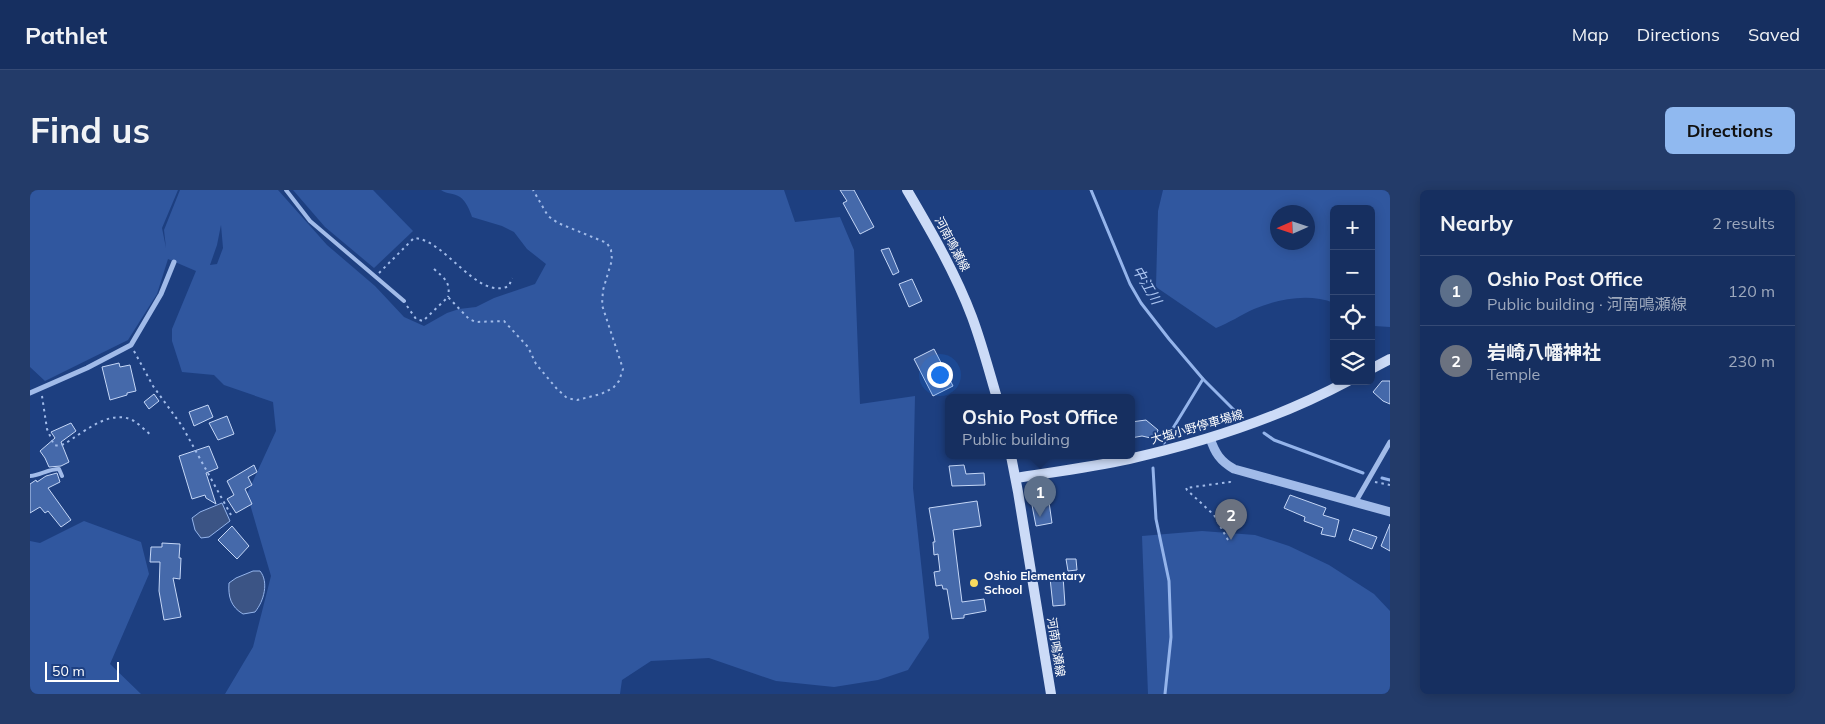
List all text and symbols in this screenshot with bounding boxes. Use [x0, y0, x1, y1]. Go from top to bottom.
text: Pathlet [25, 20, 107, 50]
text: Map [1572, 23, 1609, 46]
text: Directions [1637, 23, 1720, 46]
text: Saved [1748, 23, 1800, 46]
button: Directions [1665, 107, 1795, 154]
text: Find us [30, 108, 150, 152]
north arrow [1270, 205, 1315, 250]
map controls [1330, 205, 1375, 385]
button: + [1330, 205, 1375, 250]
text: Nearby [1440, 210, 1513, 236]
text: 2 results [1712, 213, 1775, 233]
street label: 河南鳴瀬線 [932, 214, 973, 274]
button: − [1330, 250, 1375, 295]
water label: 中江川 [1128, 262, 1167, 309]
text: Oshio Post Office [1487, 267, 1643, 291]
text: 1 [1451, 281, 1461, 301]
text: 120 m [1728, 281, 1775, 301]
text: Public building · 河南鳴瀬線 [1487, 294, 1687, 314]
button: locate [1330, 295, 1375, 340]
button: layers [1330, 340, 1375, 385]
text: 岩崎八幡神社 [1487, 340, 1601, 364]
text: 2 [1451, 351, 1461, 371]
text: 230 m [1728, 351, 1775, 371]
your location [927, 362, 953, 388]
text: Temple [1487, 364, 1540, 384]
popup [945, 394, 1135, 459]
text: Oshio Post Office [962, 405, 1118, 429]
street label: 大塩小野停車場線 [1149, 406, 1245, 447]
text: Public building [962, 429, 1070, 449]
pin: 1 [1024, 476, 1056, 517]
pin: 2 [1215, 499, 1247, 540]
place label: Oshio Elementary School [984, 568, 1086, 597]
marker: Oshio Elementary School [968, 577, 980, 589]
street label: 河南鳴瀬線 [1044, 616, 1069, 678]
scale bar [45, 659, 119, 682]
text: 50 m [52, 662, 85, 680]

